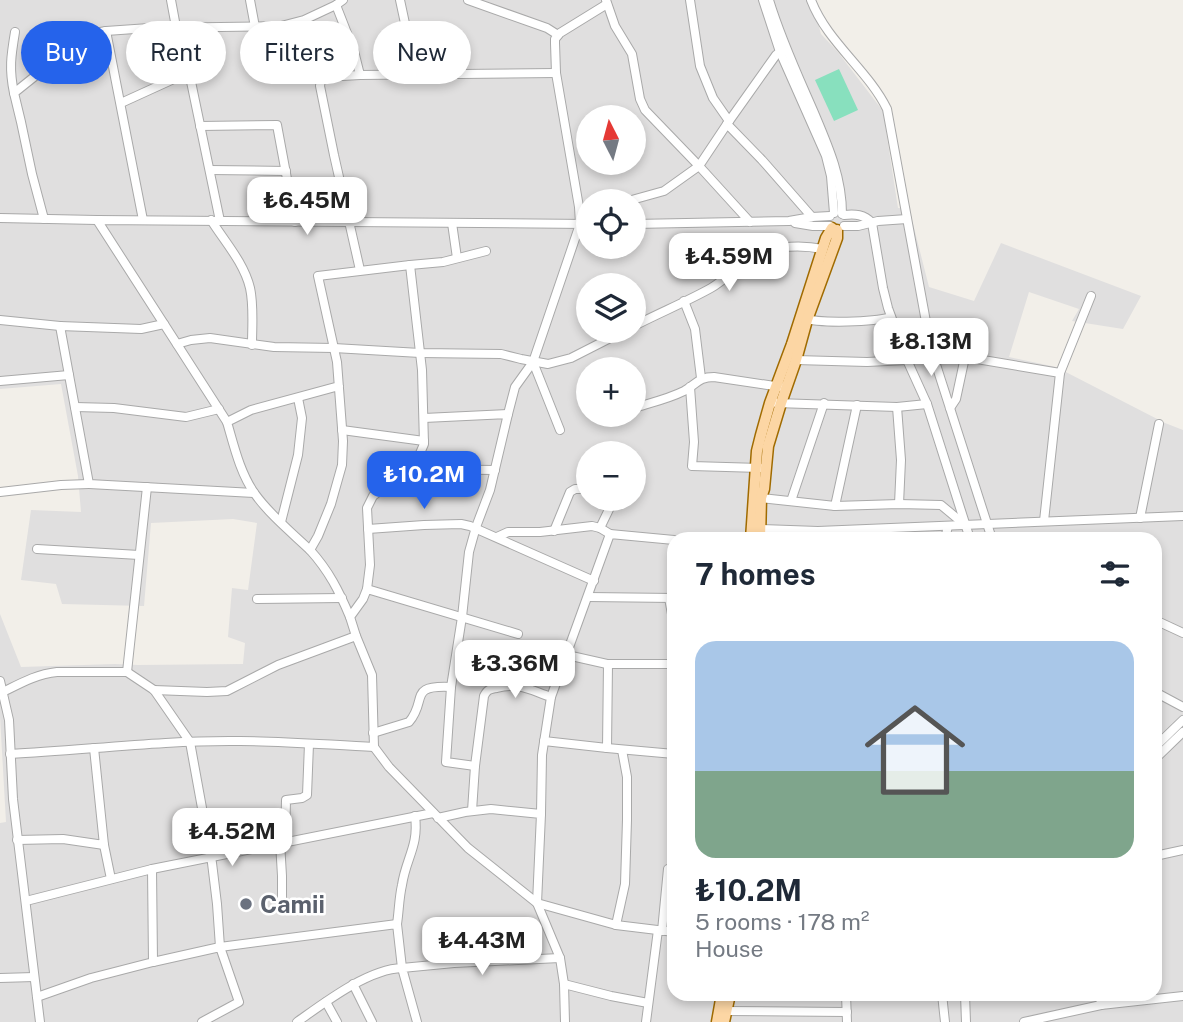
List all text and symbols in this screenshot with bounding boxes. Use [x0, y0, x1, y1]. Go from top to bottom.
chip: Buy [21, 21, 112, 84]
chip: Rent [126, 21, 226, 84]
chip: Filters [240, 21, 359, 84]
chip: New [373, 21, 471, 84]
north arrow [576, 105, 646, 175]
map controls [576, 105, 646, 511]
pin: ₺6.45M [250, 177, 364, 237]
text: ₺6.45M [263, 186, 351, 213]
button: locate [576, 189, 646, 259]
pin: ₺4.59M [672, 233, 786, 293]
text: ₺4.59M [685, 242, 773, 269]
button: layers [576, 273, 646, 343]
pin: ₺8.13M [874, 318, 988, 378]
text: ₺8.13M [890, 327, 972, 354]
button: + [576, 357, 646, 427]
button: − [576, 441, 646, 511]
pin: ₺10.2M [367, 452, 481, 511]
text: ₺10.2M [383, 460, 465, 487]
icon: filters [1096, 555, 1134, 593]
text: 7 homes [695, 556, 816, 592]
pin: ₺3.36M [458, 640, 572, 700]
text: ₺3.36M [471, 649, 559, 676]
icon: home [852, 687, 978, 813]
pin: ₺4.52M [175, 808, 289, 868]
text: ₺4.52M [188, 817, 276, 844]
text: ₺10.2M [695, 872, 802, 908]
place label: Camii [260, 890, 325, 918]
marker: Camii [238, 896, 254, 912]
text: 5 rooms · 178 m² [695, 908, 869, 935]
pin: ₺4.43M [425, 918, 539, 977]
text: ₺4.43M [438, 926, 526, 953]
text: House [695, 935, 763, 962]

